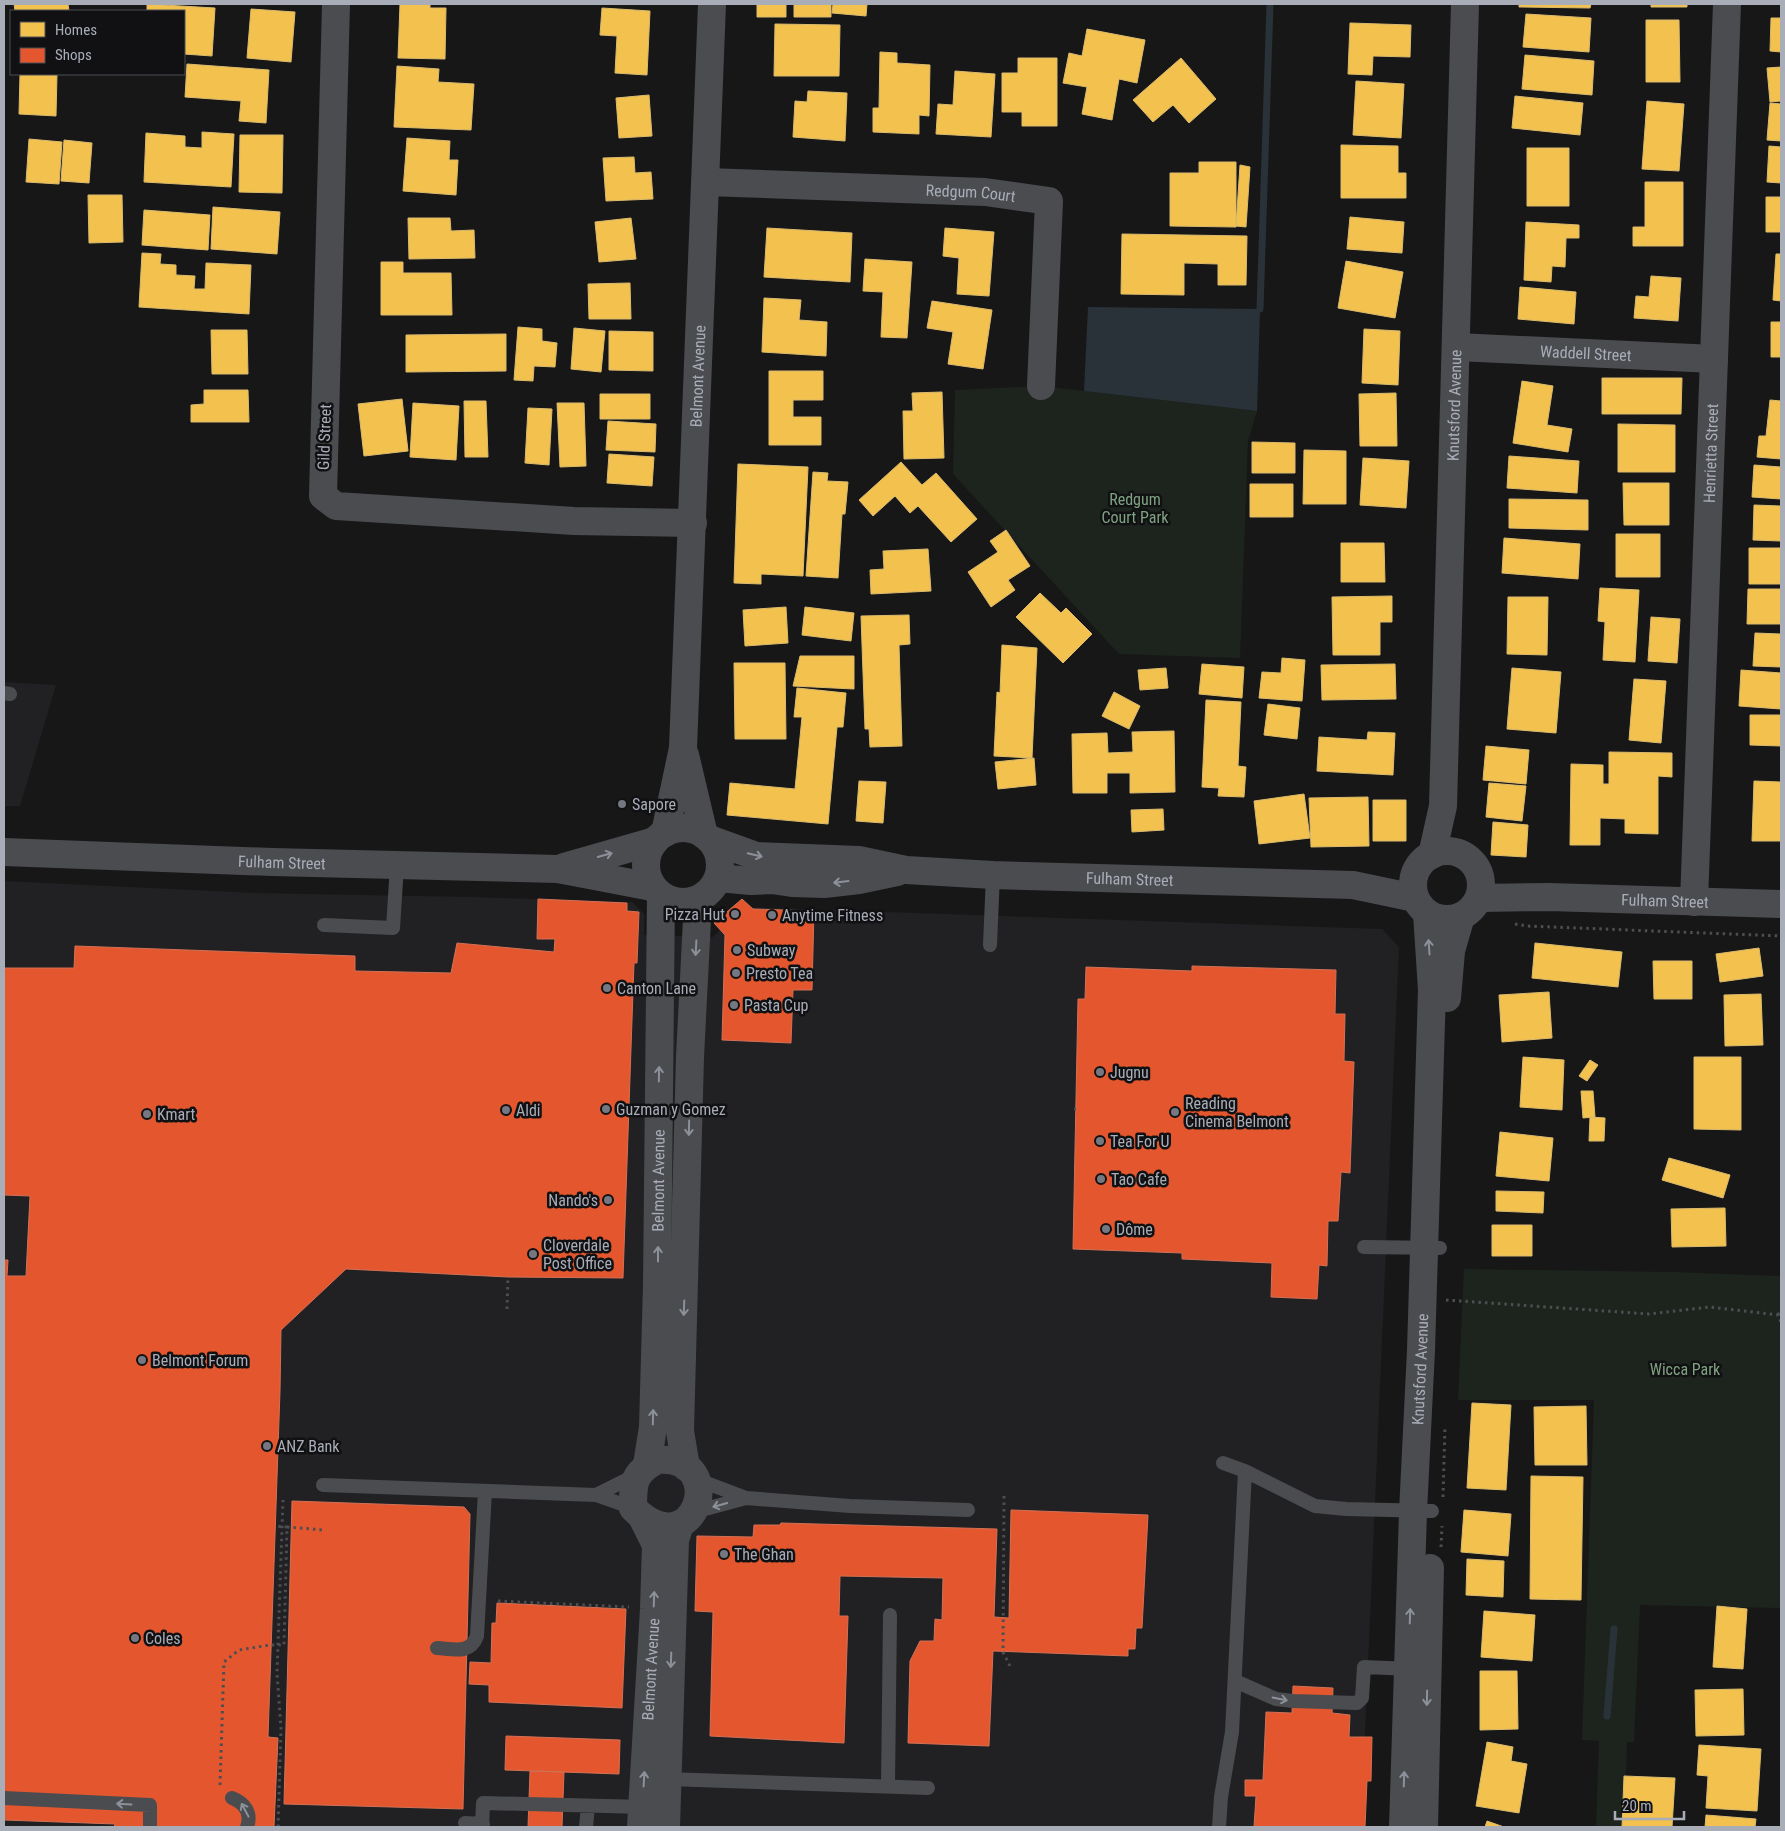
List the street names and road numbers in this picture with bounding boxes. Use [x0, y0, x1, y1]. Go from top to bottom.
street label: Redgum Court [925, 181, 1017, 206]
street label: Belmont Avenue [687, 325, 709, 428]
street label: Waddell Street [1540, 342, 1632, 365]
street label: Knutsford Avenue [1443, 349, 1466, 461]
street label: Gild Street [314, 403, 335, 470]
street label: Henrietta Street [1700, 403, 1722, 503]
street label: Fulham Street [238, 852, 326, 873]
street label: Fulham Street [1086, 869, 1174, 890]
street label: Fulham Street [1621, 890, 1709, 912]
street label: Belmont Avenue [649, 1129, 669, 1232]
street label: Knutsford Avenue [1408, 1313, 1432, 1426]
street label: Belmont Avenue [638, 1618, 663, 1721]

